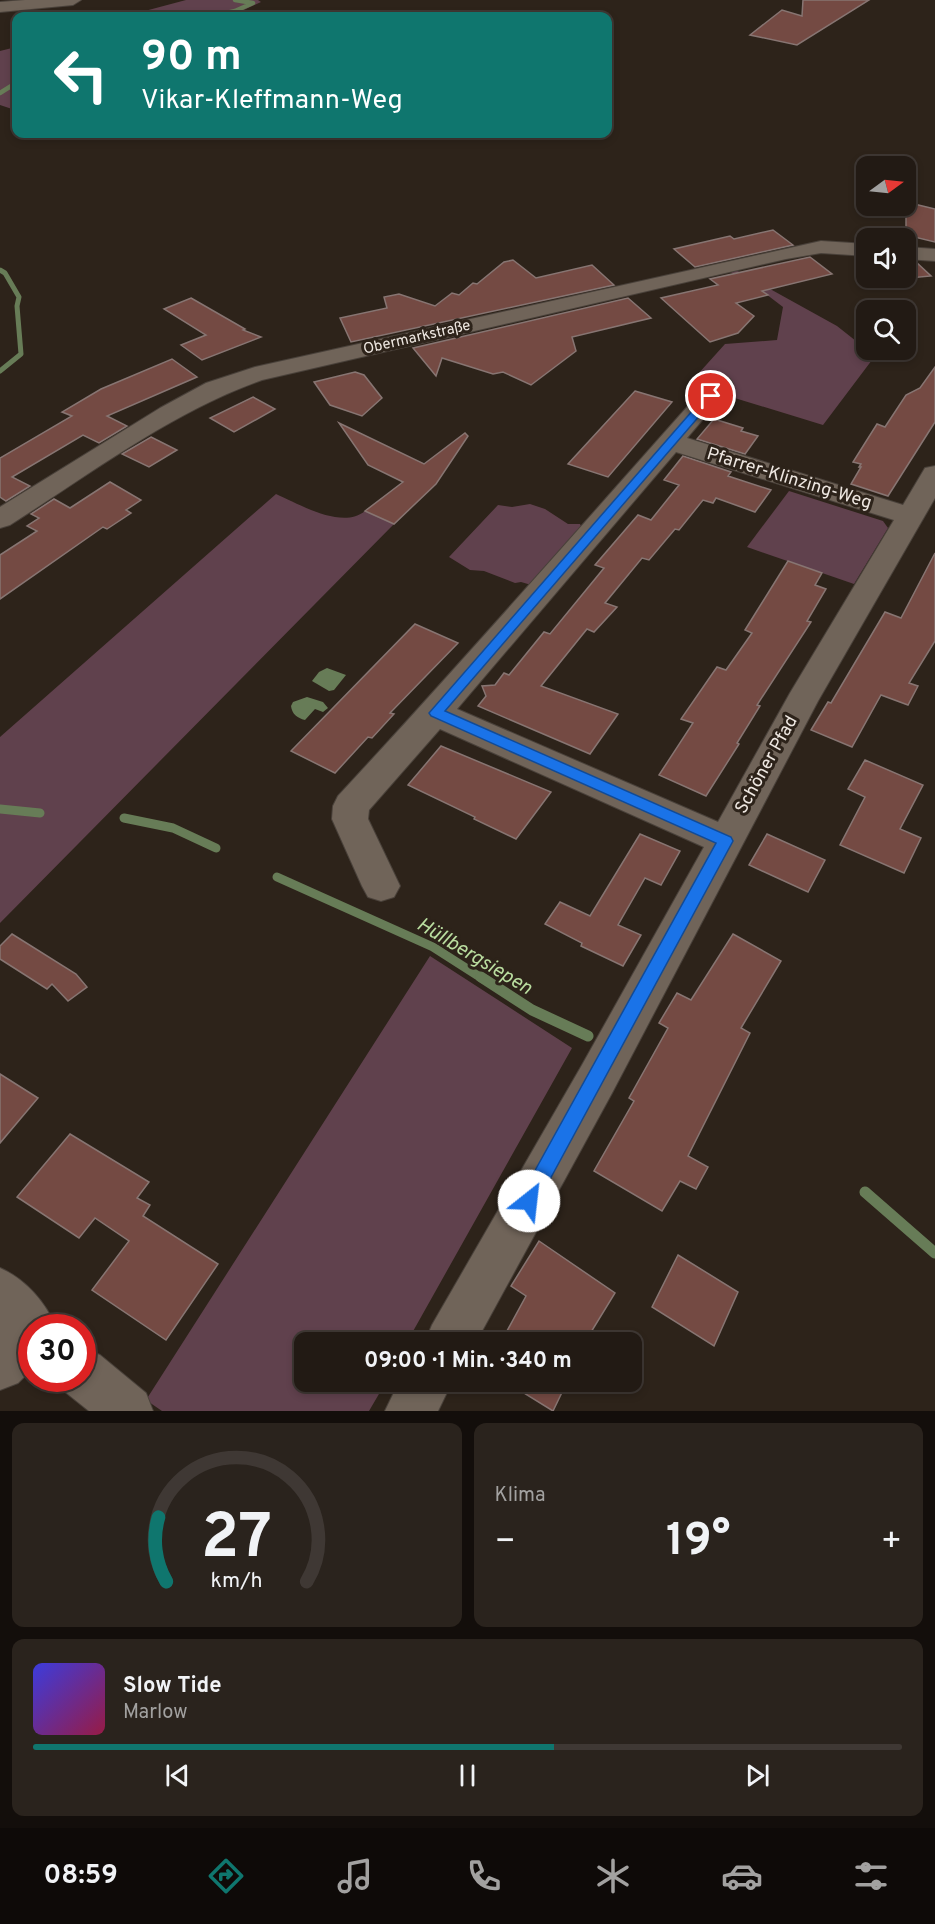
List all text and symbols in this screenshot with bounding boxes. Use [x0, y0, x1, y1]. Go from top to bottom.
text: 90 m [141, 32, 242, 85]
icon: left [42, 36, 120, 114]
text: Vikar-Kleffmann-Weg [141, 84, 403, 118]
north arrow [856, 156, 916, 216]
map controls [856, 156, 916, 360]
button: sound [856, 228, 916, 288]
button: search [856, 300, 916, 360]
street label: Obermarkstraße [361, 316, 473, 360]
pin [685, 370, 736, 421]
icon: arrive [694, 379, 727, 412]
street label: Pfarrer-Klinzing-Weg [704, 443, 874, 515]
street label: Schöner Pfad [731, 712, 803, 818]
water label: Hüllbergsiepen [411, 912, 537, 1002]
position arrow [497, 1169, 561, 1233]
speed limit sign: 30 [18, 1314, 96, 1392]
text: 09:00 · 1 Min. · 340 m [364, 1348, 572, 1375]
text: Klima [495, 1483, 546, 1509]
text: 27 [201, 1501, 272, 1580]
text: 19° [666, 1514, 730, 1571]
text: − [495, 1522, 516, 1564]
text: + [881, 1522, 902, 1564]
text: km/h [211, 1568, 263, 1595]
text: Slow Tide [123, 1673, 222, 1700]
text: Marlow [123, 1700, 187, 1726]
icon: previous [161, 1759, 194, 1792]
icon: pause [451, 1759, 484, 1792]
icon: next [741, 1759, 774, 1792]
icon: directions [205, 1855, 247, 1897]
icon: music [334, 1855, 376, 1897]
icon: phone [463, 1855, 505, 1897]
icon: climate [592, 1855, 634, 1897]
icon: car [721, 1855, 763, 1897]
icon: filters [850, 1855, 892, 1897]
text: 08:59 [43, 1859, 118, 1893]

